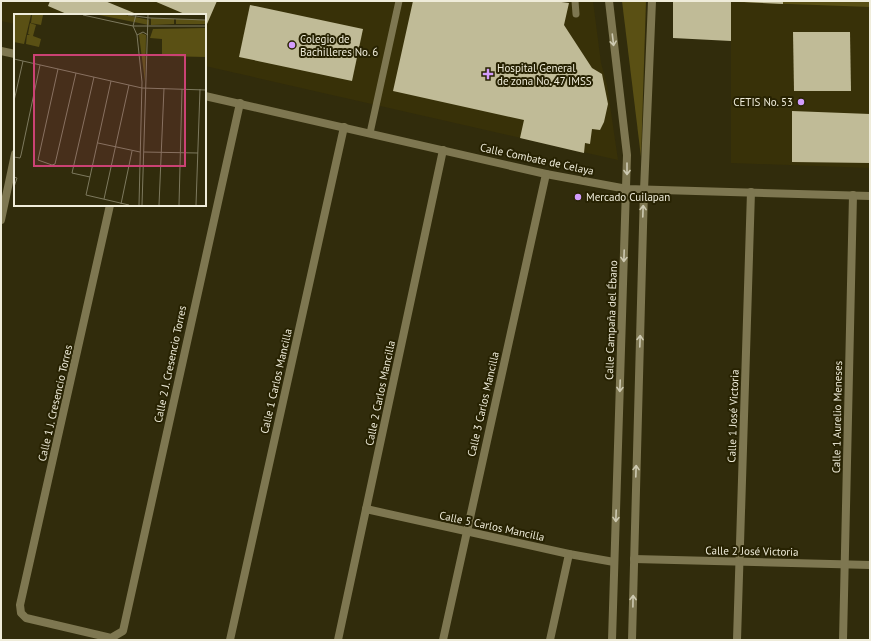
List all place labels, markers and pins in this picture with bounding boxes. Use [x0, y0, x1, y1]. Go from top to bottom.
place label: Colegio de Bachilleres No. 6 [300, 32, 378, 59]
marker: Colegio de Bachilleres No. 6 [287, 40, 297, 50]
place label: Hospital General de zona No. 47 IMSS [497, 61, 592, 88]
marker: Hospital General de zona No. 47 IMSS [482, 68, 494, 80]
place label: CETIS No. 53 [733, 95, 793, 109]
marker: CETIS No. 53 [796, 97, 806, 107]
place label: Mercado Cuilapan [586, 190, 670, 204]
marker: Mercado Cuilapan [573, 192, 583, 202]

